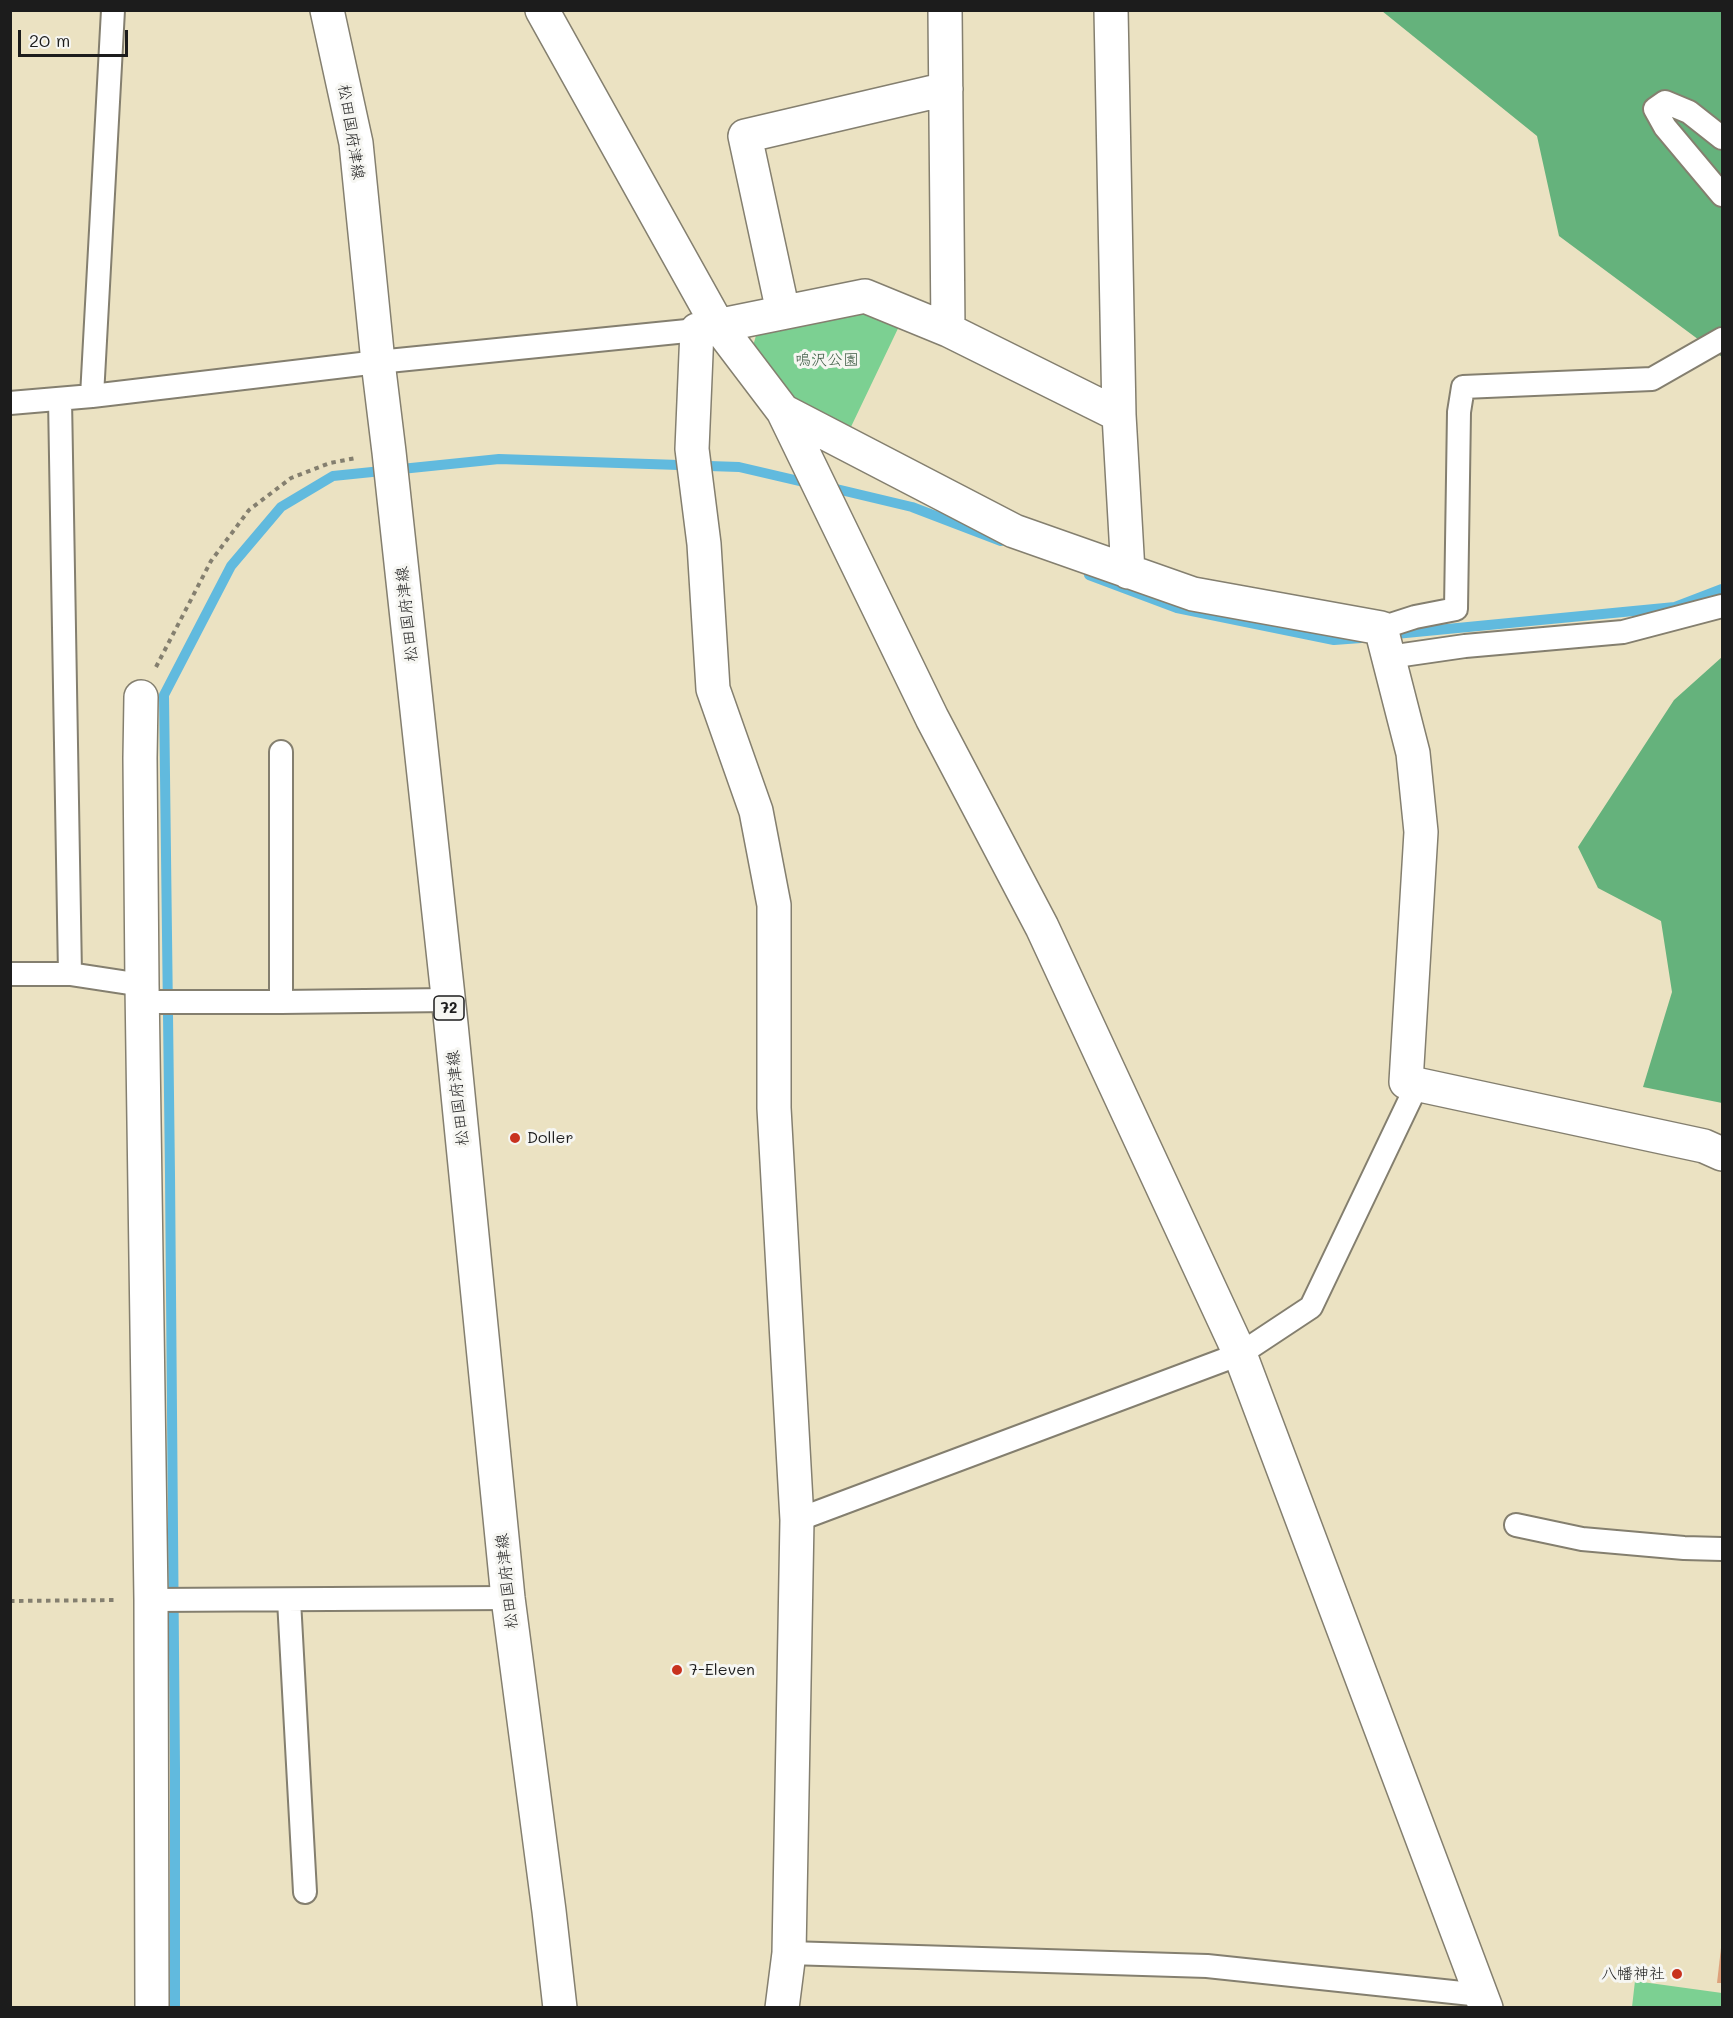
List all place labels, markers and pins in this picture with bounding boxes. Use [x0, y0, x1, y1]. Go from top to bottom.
place label: Doller [527, 1128, 573, 1148]
marker: Doller [508, 1131, 522, 1145]
place label: 7-Eleven [689, 1660, 755, 1680]
marker: 7-Eleven [670, 1663, 684, 1677]
place label: 八幡神社 [1601, 1964, 1665, 1984]
marker: 八幡神社 [1670, 1967, 1684, 1981]

